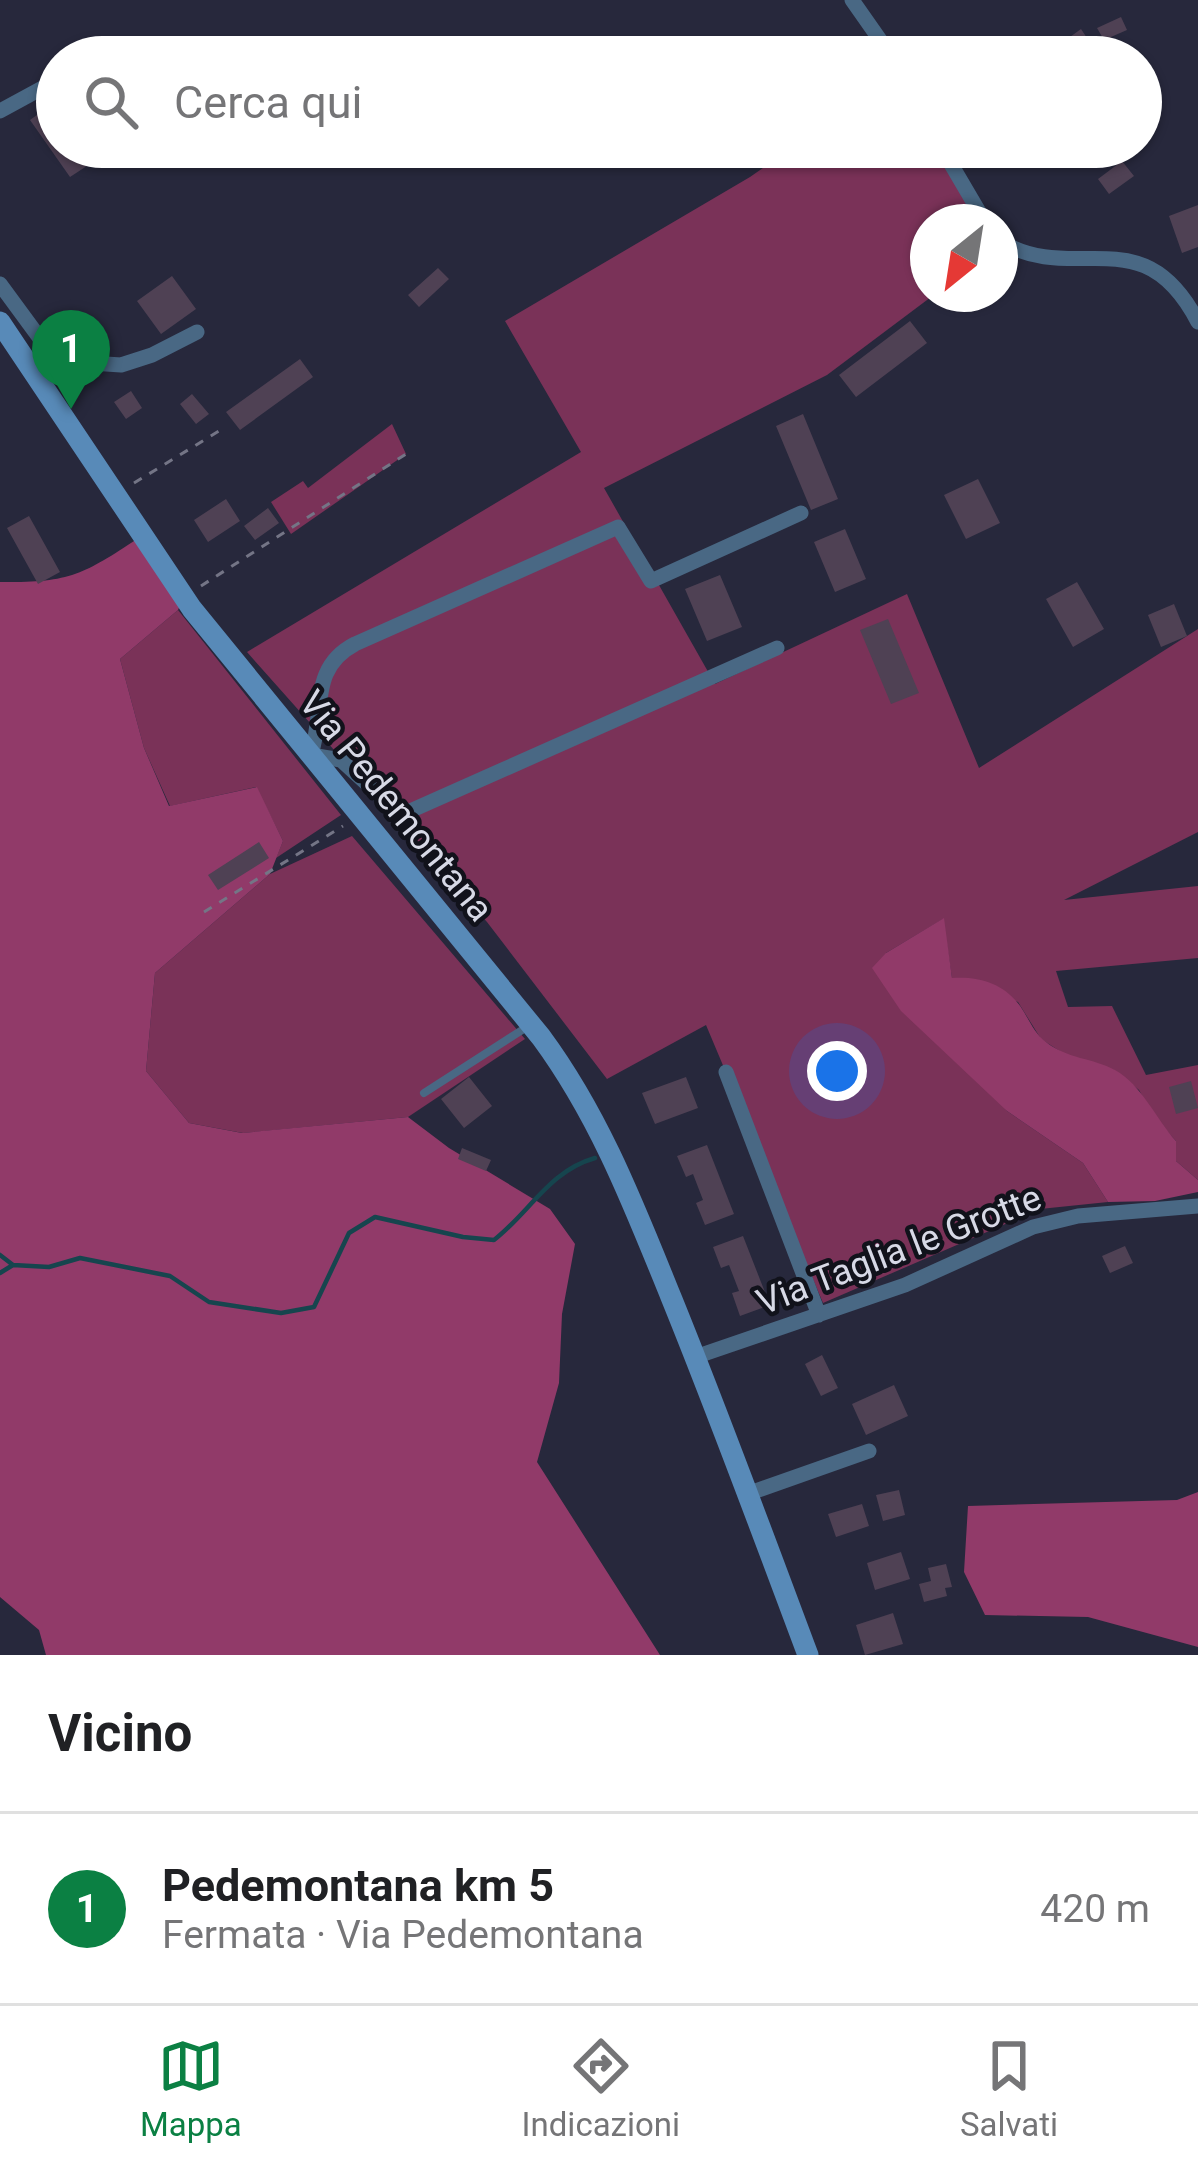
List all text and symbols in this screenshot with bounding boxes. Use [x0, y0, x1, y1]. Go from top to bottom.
search box [36, 36, 1162, 168]
icon: search [78, 69, 144, 135]
text: Cerca qui [174, 76, 363, 129]
north arrow [910, 204, 1018, 312]
pin: 1 [32, 310, 110, 409]
street label: Via Pedemontana [290, 682, 502, 930]
your location [807, 1041, 867, 1101]
street label: Via Taglia le Grotte [751, 1176, 1047, 1324]
text: Vicino [48, 1704, 192, 1763]
text: Pedemontana km 5 [162, 1859, 554, 1912]
text: 1 [76, 1886, 98, 1932]
text: 420 m [1040, 1886, 1150, 1932]
text: Fermata · Via Pedemontana [162, 1912, 644, 1958]
tab: Mappa [140, 2033, 242, 2144]
tab: Indicazioni [522, 2033, 680, 2144]
tab: Salvati [960, 2033, 1058, 2144]

